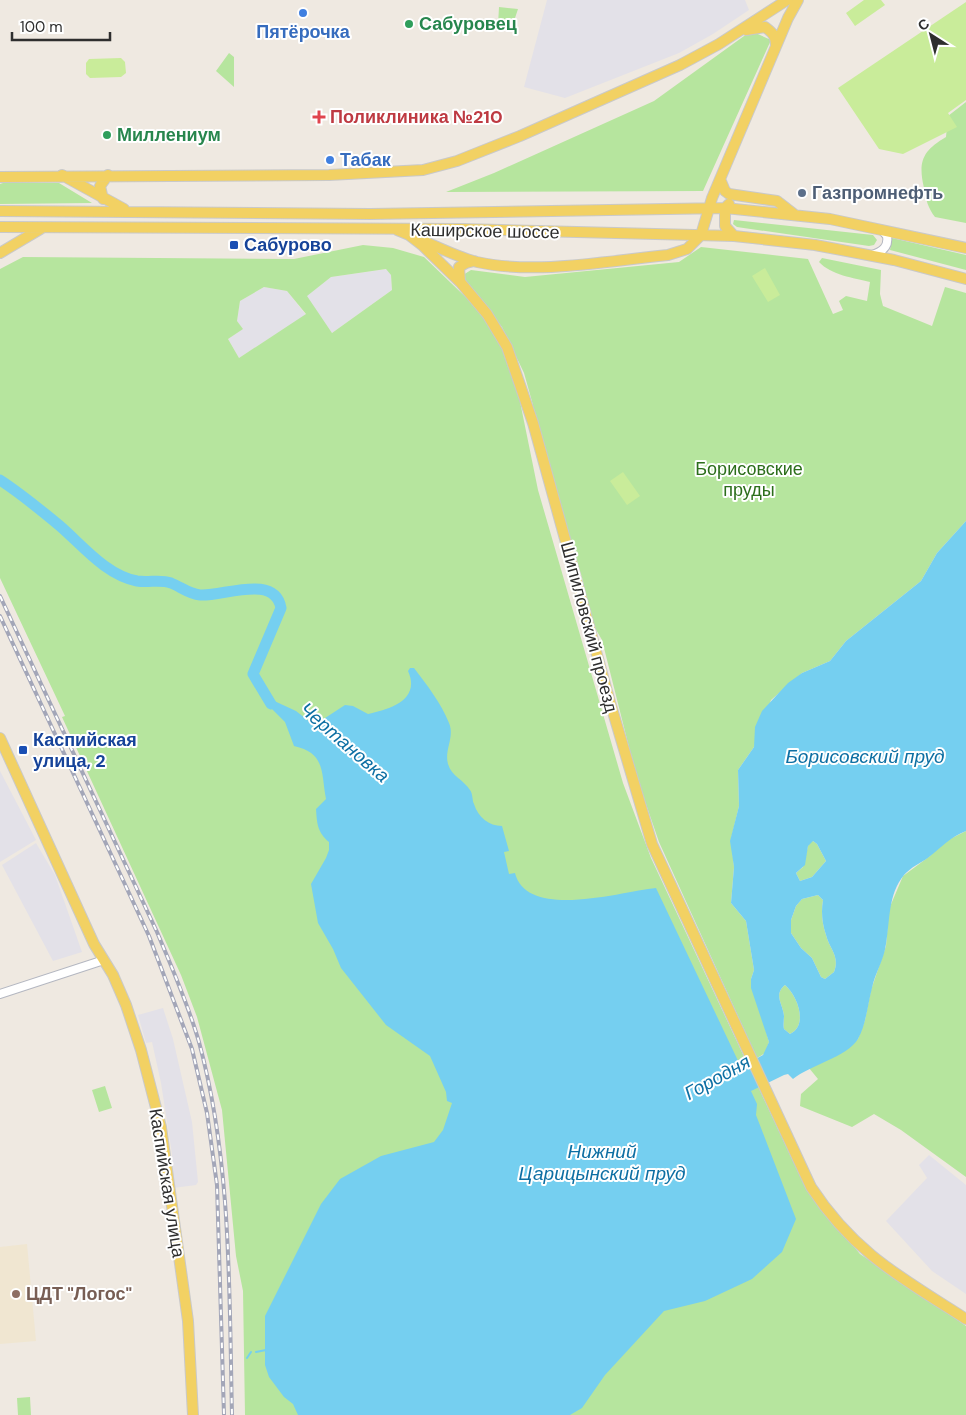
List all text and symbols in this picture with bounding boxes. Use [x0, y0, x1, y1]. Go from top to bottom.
marker: Пятёрочка [297, 7, 309, 19]
scale bar [12, 10, 110, 42]
north arrow [906, 10, 956, 60]
place label: Сабуровец [419, 12, 517, 36]
text: С [914, 14, 933, 35]
text: 100 m [20, 17, 63, 37]
marker: Сабуровец [403, 18, 415, 30]
place label: Пятёрочка [256, 20, 351, 44]
place label: Поликлиника №210 [330, 105, 503, 129]
marker: Поликлиника №210 [312, 110, 326, 124]
place label: Миллениум [117, 123, 221, 147]
marker: Миллениум [101, 129, 113, 141]
place label: Табак [340, 148, 392, 172]
marker: Табак [324, 154, 336, 166]
place label: Газпромнефть [812, 181, 943, 205]
marker: Газпромнефть [796, 187, 808, 199]
street label: Каширское шоссе [410, 218, 560, 244]
place label: Сабурово [244, 233, 332, 257]
marker: Сабурово [228, 239, 240, 251]
park label: Борисовские пруды [695, 457, 803, 502]
street label: Шипиловский проезд [555, 539, 623, 716]
water label: Чертановка [295, 697, 395, 788]
place label: Каспийская улица, 2 [33, 728, 137, 773]
marker: Каспийская улица, 2 [17, 744, 29, 756]
water label: Борисовский пруд [786, 744, 945, 769]
water label: Городня [680, 1049, 755, 1106]
street label: Каспийская улица [143, 1107, 191, 1260]
water label: Нижний Царицынский пруд [519, 1139, 685, 1186]
place label: ЦДТ "Логос" [26, 1282, 132, 1306]
marker: ЦДТ "Логос" [10, 1288, 22, 1300]

